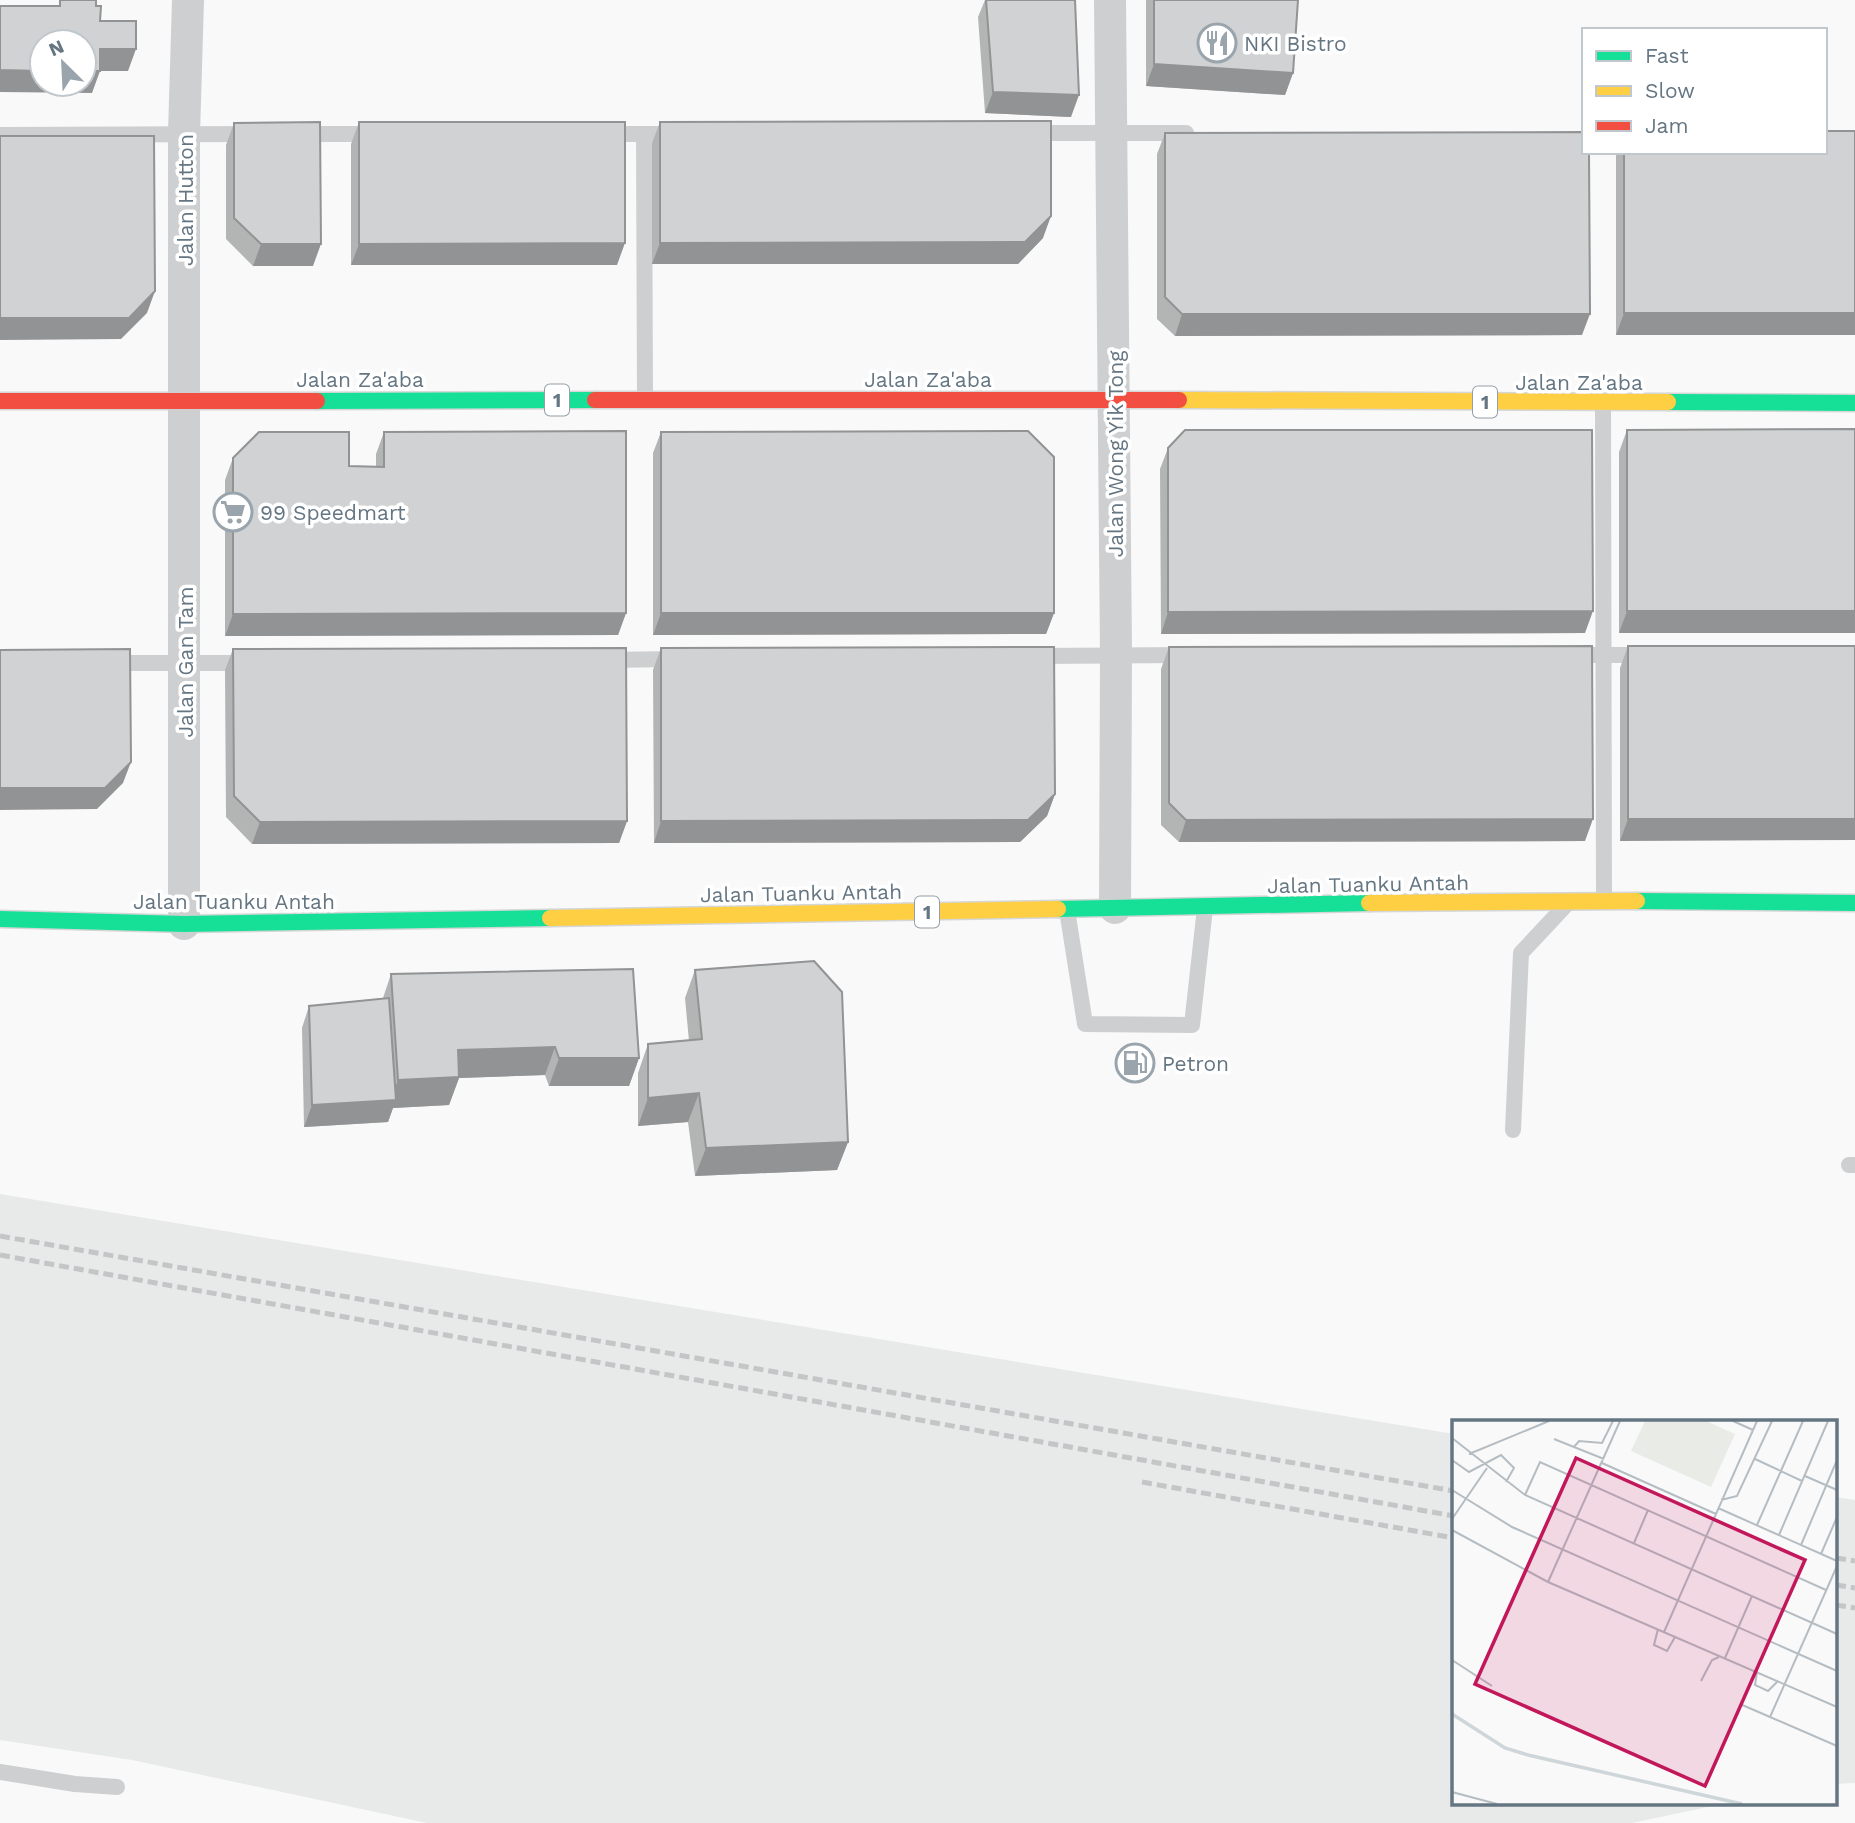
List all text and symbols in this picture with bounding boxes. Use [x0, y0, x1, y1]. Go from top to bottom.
restaurant icon: NKI Bistro [1196, 22, 1238, 64]
north arrow [28, 28, 98, 98]
legend [1582, 28, 1827, 154]
place label: NKI Bistro [1244, 31, 1347, 56]
text: N [45, 35, 67, 61]
text: Fast [1645, 43, 1689, 68]
text: Slow [1645, 78, 1695, 103]
text: Jam [1645, 113, 1688, 138]
street label: Jalan Hutton [173, 134, 198, 266]
street label: Jalan Wong Yik Tong [1103, 350, 1128, 557]
street label: Jalan Za'aba [296, 367, 424, 392]
street label: Jalan Za'aba [864, 367, 992, 392]
street label: Jalan Za'aba [1515, 370, 1643, 395]
road number: 1 [545, 384, 569, 416]
road number: 1 [1473, 386, 1497, 418]
supermarket icon: 99 Speedmart [212, 491, 254, 533]
place label: 99 Speedmart [260, 500, 406, 525]
street label: Jalan Gan Tam [173, 586, 198, 738]
street label: Jalan Tuanku Antah [1267, 870, 1469, 898]
street label: Jalan Tuanku Antah [700, 879, 902, 907]
street label: Jalan Tuanku Antah [133, 889, 335, 914]
road number: 1 [915, 896, 939, 928]
fuel station icon: Petron [1114, 1042, 1156, 1084]
place label: Petron [1162, 1051, 1229, 1076]
inset map [1452, 1420, 1838, 1806]

